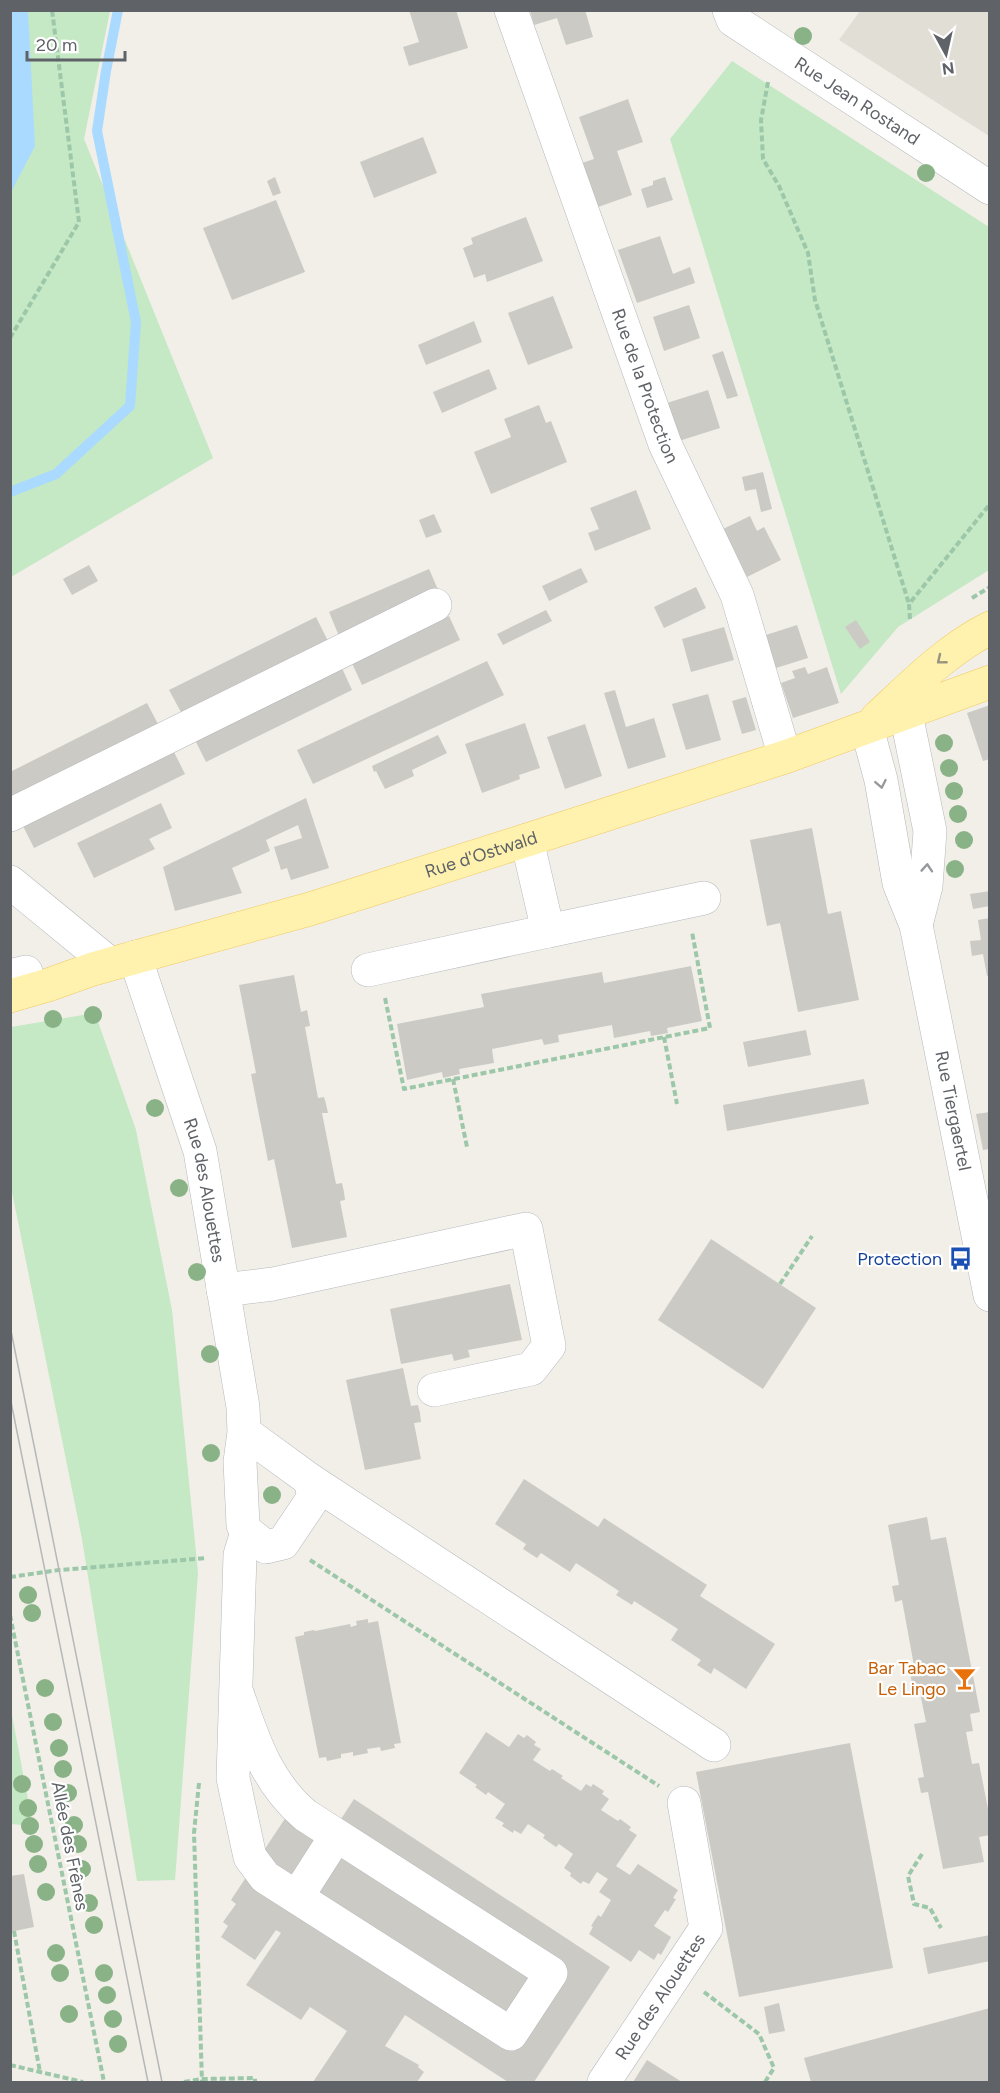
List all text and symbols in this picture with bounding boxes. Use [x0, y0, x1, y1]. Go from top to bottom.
scale bar [27, 24, 124, 62]
north arrow [916, 24, 976, 84]
text: 20 m [36, 34, 77, 56]
street label: Rue Jean Rostand [790, 52, 924, 150]
text: N [941, 58, 955, 79]
street label: Rue de la Protection [607, 306, 683, 467]
one-way arrow [937, 653, 948, 664]
one-way arrow [874, 779, 887, 789]
street label: Rue d'Ostwald [422, 826, 540, 883]
one-way arrow [920, 863, 933, 872]
street label: Rue Tiergaertel [930, 1049, 976, 1173]
street label: Rue des Alouettes [179, 1115, 230, 1264]
bus stop icon: Protection [947, 1246, 973, 1272]
place label: Protection [857, 1248, 942, 1270]
place label: Bar Tabac Le Lingo [868, 1657, 946, 1700]
bar icon: Bar Tabac Le Lingo [951, 1665, 977, 1691]
street label: Allée des Frênes [47, 1779, 93, 1913]
street label: Rue des Alouettes [611, 1930, 710, 2064]

